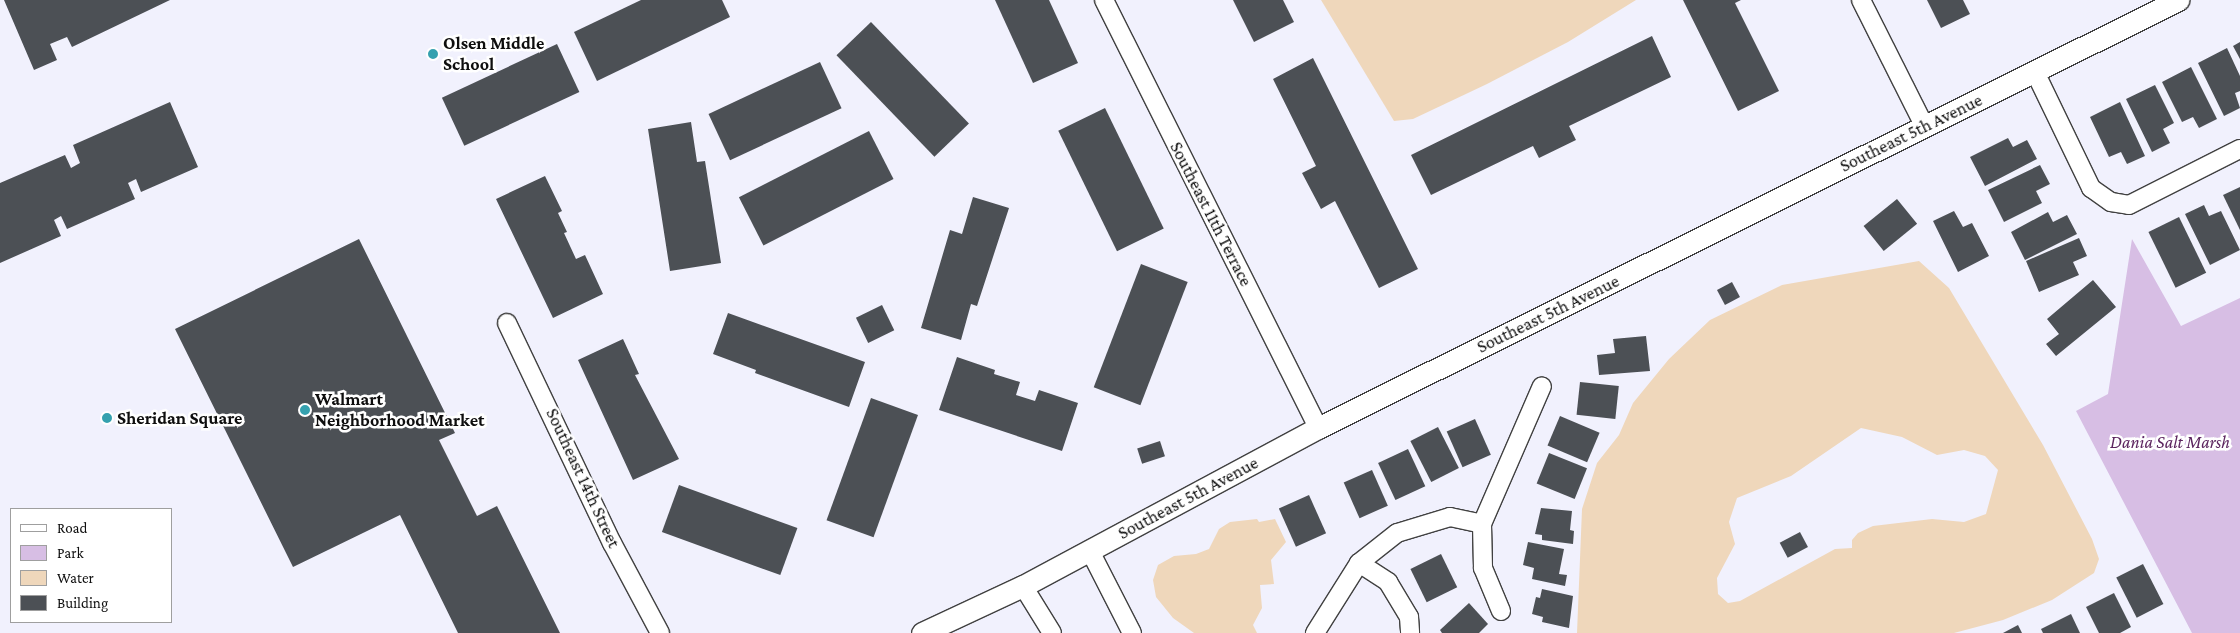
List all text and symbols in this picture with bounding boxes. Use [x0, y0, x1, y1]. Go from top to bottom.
place label: Olsen Middle School [443, 33, 544, 76]
marker: Olsen Middle School [427, 48, 439, 60]
street label: Southeast 5th Avenue [1836, 89, 1986, 177]
street label: Southeast 11th Terrace [1165, 138, 1257, 290]
street label: Southeast 5th Avenue [1473, 270, 1623, 358]
place label: Walmart Neighborhood Market [315, 389, 484, 432]
marker: Walmart Neighborhood Market [299, 404, 311, 416]
street label: Southeast 14th Street [541, 405, 625, 551]
place label: Sheridan Square [117, 407, 242, 429]
marker: Sheridan Square [101, 412, 113, 424]
park label: Dania Salt Marsh [2110, 431, 2230, 453]
street label: Southeast 5th Avenue [1114, 452, 1262, 544]
legend [10, 508, 172, 623]
text: Road [57, 520, 87, 536]
text: Park [57, 545, 84, 561]
text: Water [57, 570, 94, 586]
text: Building [57, 595, 108, 611]

